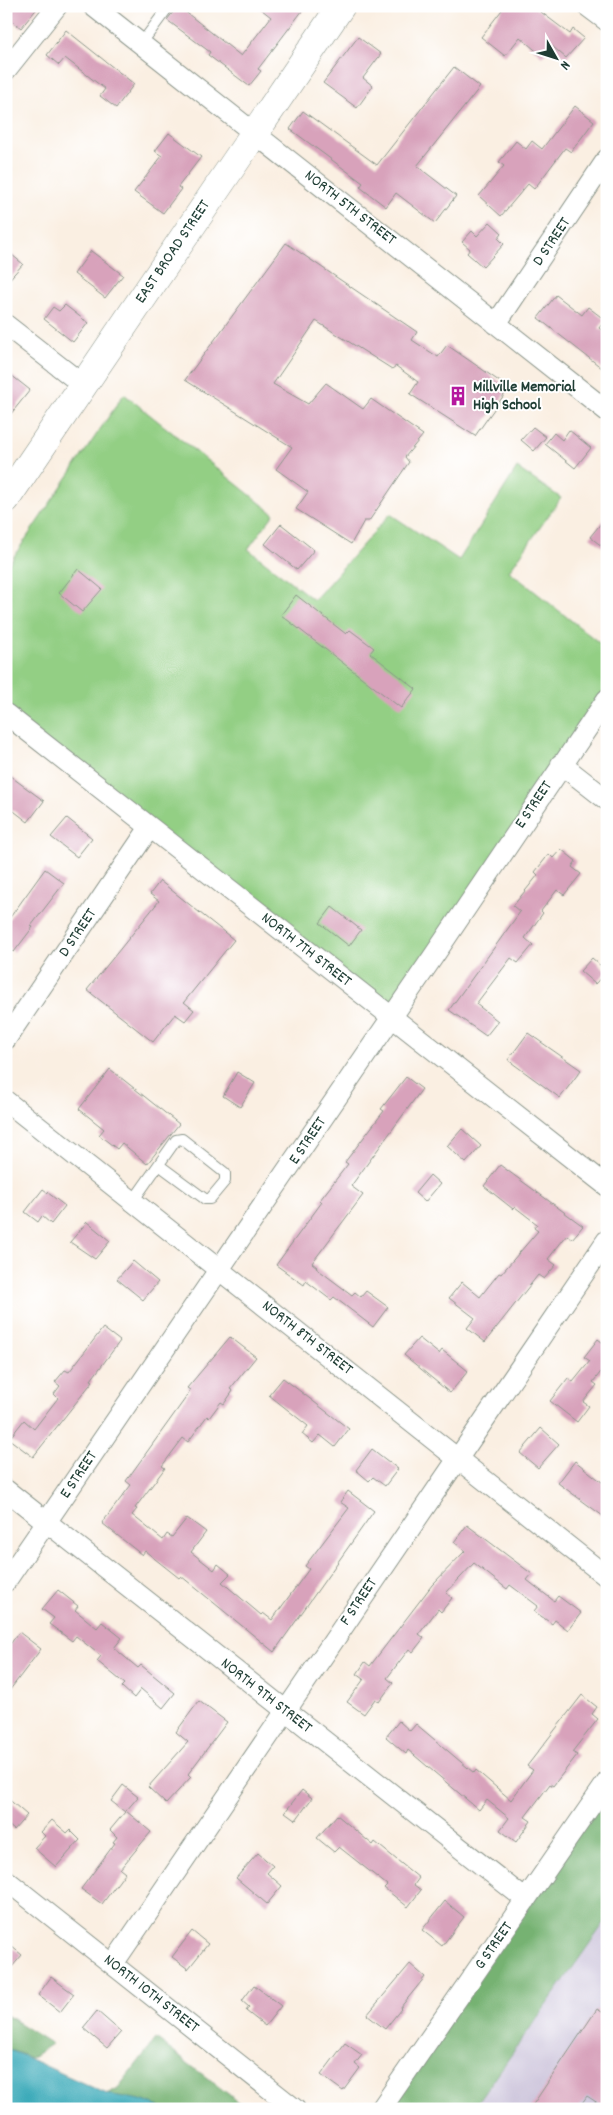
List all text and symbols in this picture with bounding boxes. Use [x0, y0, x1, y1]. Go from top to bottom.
north arrow [530, 32, 580, 82]
text: N [555, 56, 574, 74]
street label: NORTH 5TH STREET [299, 165, 401, 252]
street label: EAST BROAD STREET [130, 195, 217, 308]
street label: D STREET [527, 213, 577, 271]
place label: Millville Memorial High School [473, 376, 576, 417]
building icon: Millville Memorial High School [447, 385, 469, 407]
street label: E STREET [510, 776, 559, 833]
street label: D STREET [53, 904, 103, 962]
street label: NORTH 7TH STREET [256, 907, 357, 993]
street label: E STREET [284, 1112, 333, 1169]
street label: NORTH 8TH STREET [257, 1295, 358, 1381]
street label: E STREET [55, 1446, 104, 1503]
street label: F STREET [335, 1573, 384, 1630]
street label: NORTH 9TH STREET [215, 1653, 317, 1740]
street label: G STREET [469, 1917, 519, 1975]
street label: NORTH 10TH STREET [98, 1949, 204, 2039]

